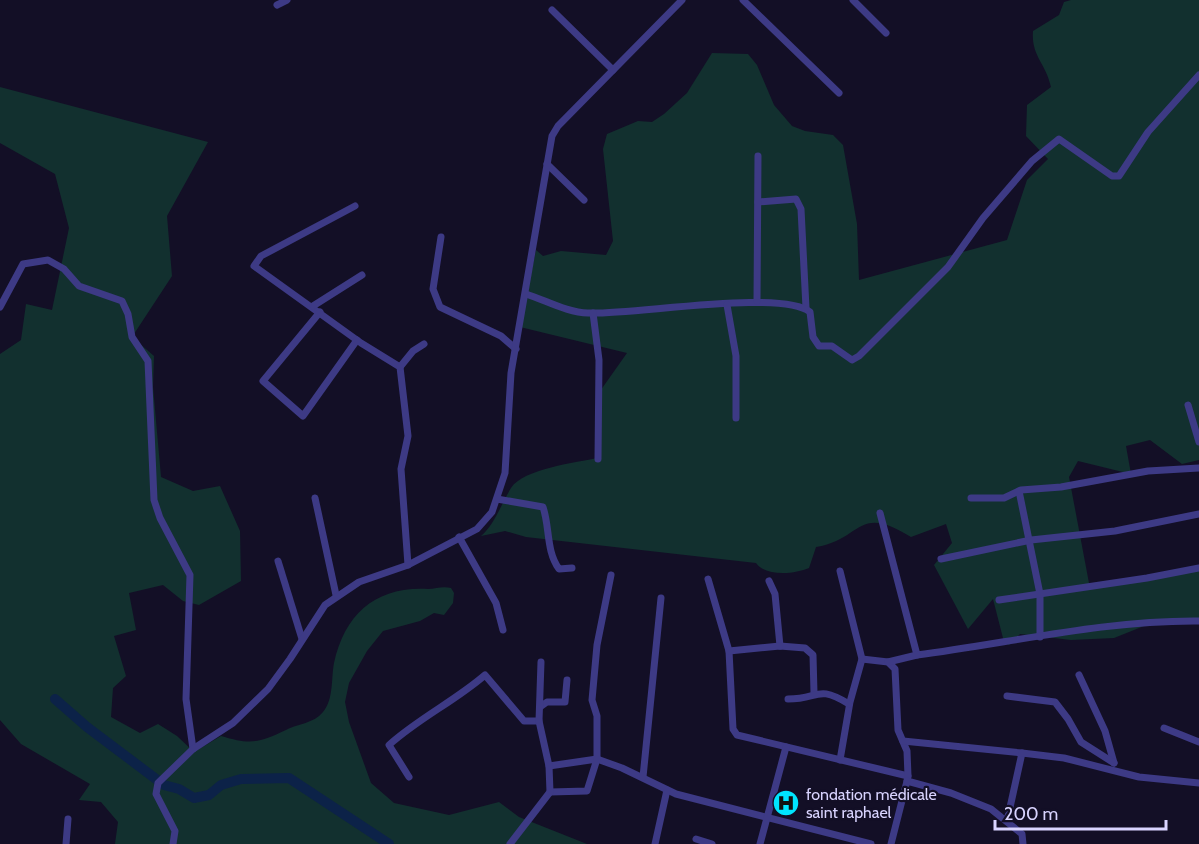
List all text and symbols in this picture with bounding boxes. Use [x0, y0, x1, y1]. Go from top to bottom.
place label: fondation médicale saint raphael [806, 785, 937, 822]
hospital icon: fondation médicale saint raphael [771, 788, 801, 818]
scale bar [995, 793, 1166, 831]
text: 200 m [1004, 803, 1058, 825]

